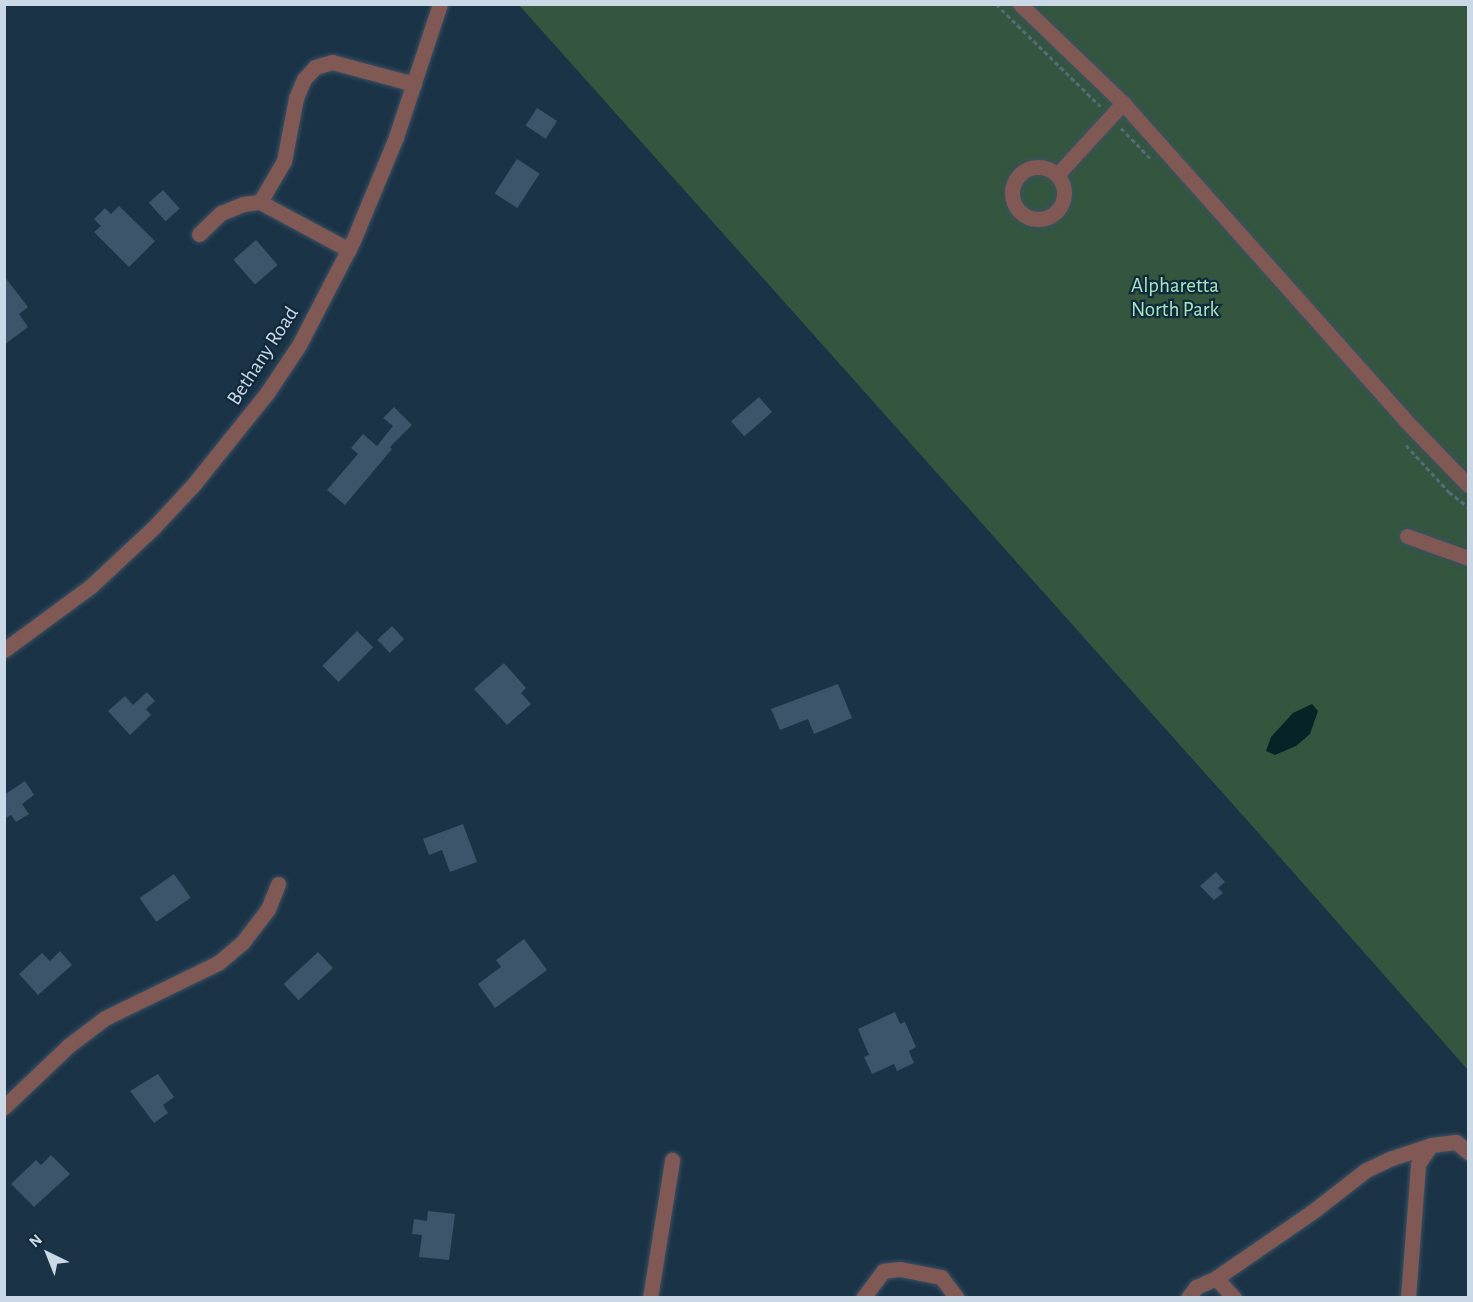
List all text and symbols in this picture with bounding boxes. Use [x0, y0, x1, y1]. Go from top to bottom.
park label: Alpharetta North Park [1131, 273, 1219, 323]
street label: Bethany Road [222, 302, 304, 410]
north arrow [18, 1224, 78, 1284]
text: N [26, 1231, 45, 1250]

